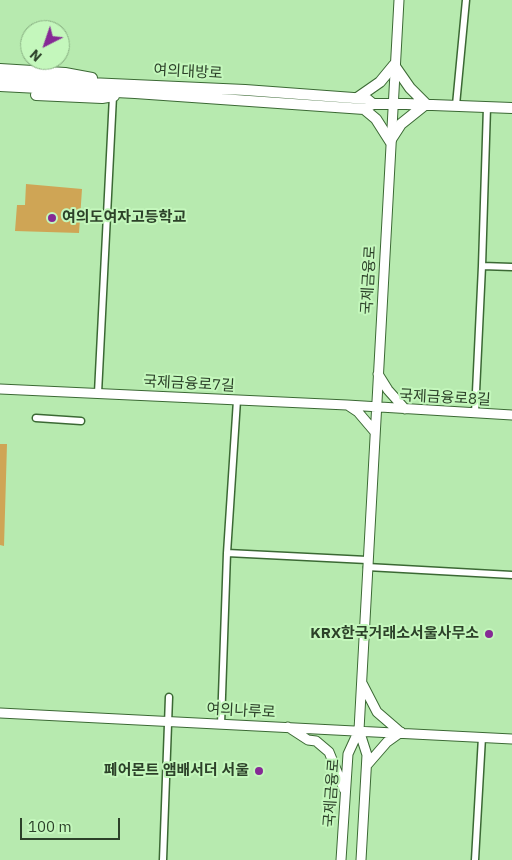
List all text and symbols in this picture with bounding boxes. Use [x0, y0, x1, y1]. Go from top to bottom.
north arrow [20, 20, 70, 70]
text: N [26, 45, 46, 66]
street label: 여의대방로 [153, 61, 223, 83]
place label: 여의도여자고등학교 [62, 209, 186, 227]
marker: 여의도여자고등학교 [46, 212, 58, 224]
street label: 국제금융로 [358, 245, 380, 315]
street label: 국제금융로7길 [143, 373, 235, 395]
street label: 국제금융로8길 [399, 387, 491, 409]
place label: KRX한국거래소서울사무소 [310, 625, 479, 643]
marker: KRX한국거래소서울사무소 [483, 628, 495, 640]
street label: 여의나루로 [206, 700, 276, 722]
street label: 국제금융로 [321, 758, 343, 828]
place label: 페어몬트 앰배서더 서울 [104, 762, 249, 780]
marker: 페어몬트 앰배서더 서울 [253, 765, 265, 777]
scale bar [22, 808, 122, 840]
text: 100 m [28, 817, 72, 836]

